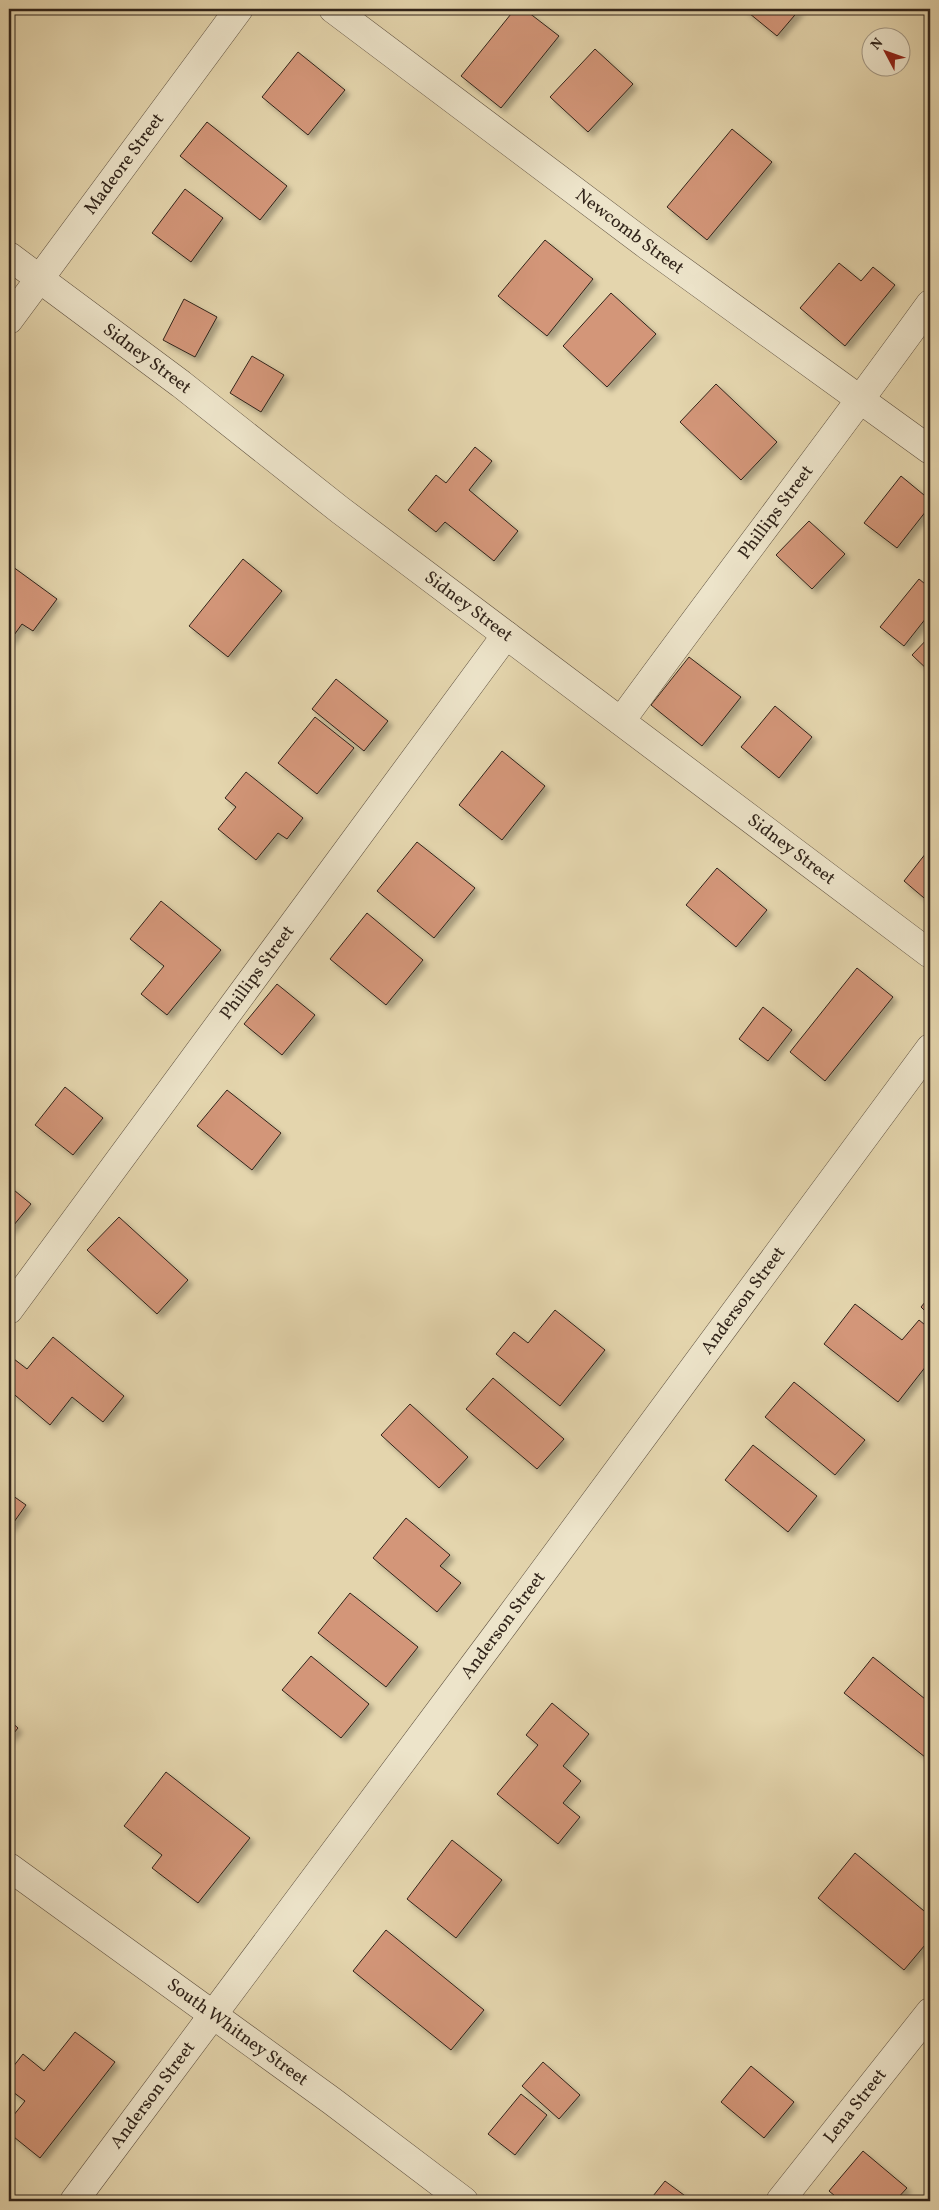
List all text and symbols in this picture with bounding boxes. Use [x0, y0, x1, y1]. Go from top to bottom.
north arrow [862, 28, 912, 78]
text: N [867, 34, 888, 55]
street label: Madeore Street [78, 108, 170, 220]
street label: Newcomb Street [570, 183, 689, 281]
street label: Sidney Street [98, 317, 197, 400]
street label: Phillips Street [733, 460, 820, 564]
street label: Sidney Street [419, 565, 518, 648]
street label: Sidney Street [742, 808, 841, 891]
street label: Phillips Street [214, 920, 301, 1025]
street label: Anderson Street [695, 1241, 792, 1360]
street label: Anderson Street [455, 1566, 552, 1685]
street label: South Whitney Street [161, 1973, 313, 2092]
street label: Anderson Street [104, 2036, 201, 2154]
street label: Lena Street [818, 2064, 893, 2149]

